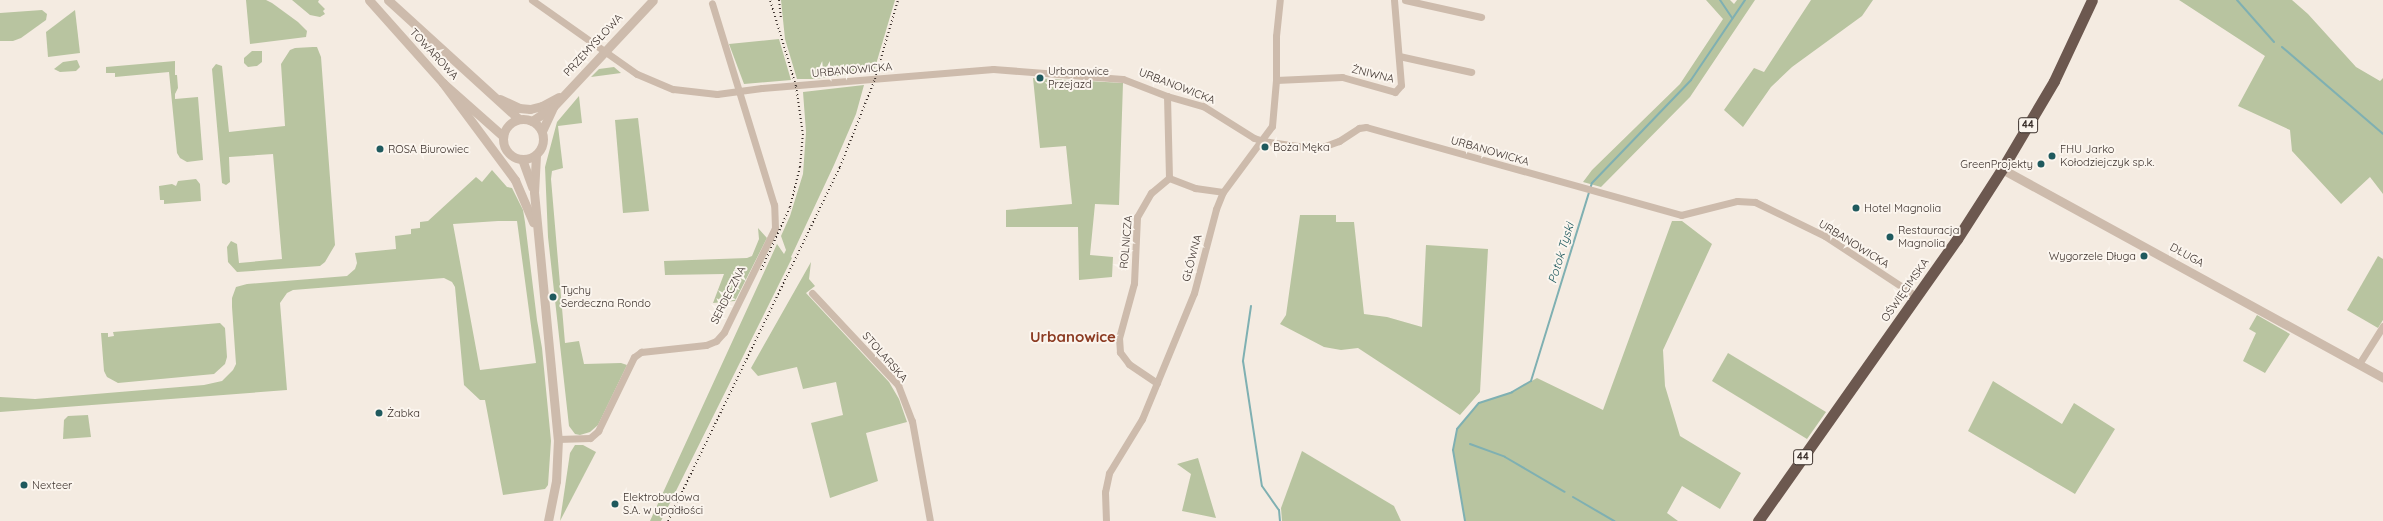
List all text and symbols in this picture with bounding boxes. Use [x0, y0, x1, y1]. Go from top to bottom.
street label: PRZEMYSŁOWA [561, 11, 625, 79]
street label: TOWAROWA [407, 26, 461, 82]
street label: URBANOWICKA [811, 60, 893, 80]
street label: ŻNIWNA [1350, 62, 1396, 86]
place label: Urbanowice Przejazd [1048, 65, 1109, 91]
street label: URBANOWICKA [1137, 65, 1217, 107]
marker: Urbanowice Przejazd [1035, 73, 1045, 83]
road number: 44 [2018, 117, 2038, 133]
street label: URBANOWICKA [1449, 133, 1531, 169]
place label: Boża Męka [1273, 140, 1330, 154]
place label: ROSA Biurowiec [388, 142, 469, 156]
marker: Boża Męka [1260, 142, 1270, 152]
place label: FHU Jarko Kołodziejczyk sp.k. [2060, 143, 2154, 169]
marker: ROSA Biurowiec [375, 144, 385, 154]
marker: FHU Jarko Kołodziejczyk sp.k. [2047, 151, 2057, 161]
place label: GreenProjekty [1960, 157, 2033, 171]
marker: GreenProjekty [2036, 159, 2046, 169]
place label: Hotel Magnolia [1864, 201, 1941, 215]
marker: Hotel Magnolia [1851, 203, 1861, 213]
street label: ROLNICZA [1117, 215, 1135, 269]
street label: URBANOWICKA [1816, 217, 1892, 271]
water label: Potok Tyski [1545, 221, 1577, 285]
place label: Restauracja Magnolia [1898, 224, 1959, 250]
marker: Restauracja Magnolia [1885, 232, 1895, 242]
street label: GŁÓWNA [1179, 233, 1205, 283]
street label: DŁUGA [2168, 240, 2206, 270]
place label: Wygorzele Długa [2049, 249, 2136, 263]
marker: Wygorzele Długa [2139, 251, 2149, 261]
street label: OŚWIĘCIMSKA [1878, 256, 1932, 324]
street label: SERDECZNA [708, 264, 748, 326]
place label: Tychy Serdeczna Rondo [561, 284, 651, 310]
marker: Tychy Serdeczna Rondo [548, 292, 558, 302]
district label: Urbanowice [1030, 328, 1116, 346]
street label: STOLARSKA [860, 329, 910, 385]
place label: Żabka [387, 406, 420, 420]
marker: Żabka [374, 408, 384, 418]
road number: 44 [1793, 449, 1813, 465]
place label: Nexteer [32, 478, 72, 492]
marker: Nexteer [19, 480, 29, 490]
place label: Elektrobudowa S.A. w upadłości [623, 491, 703, 517]
marker: Elektrobudowa S.A. w upadłości [610, 499, 620, 509]

